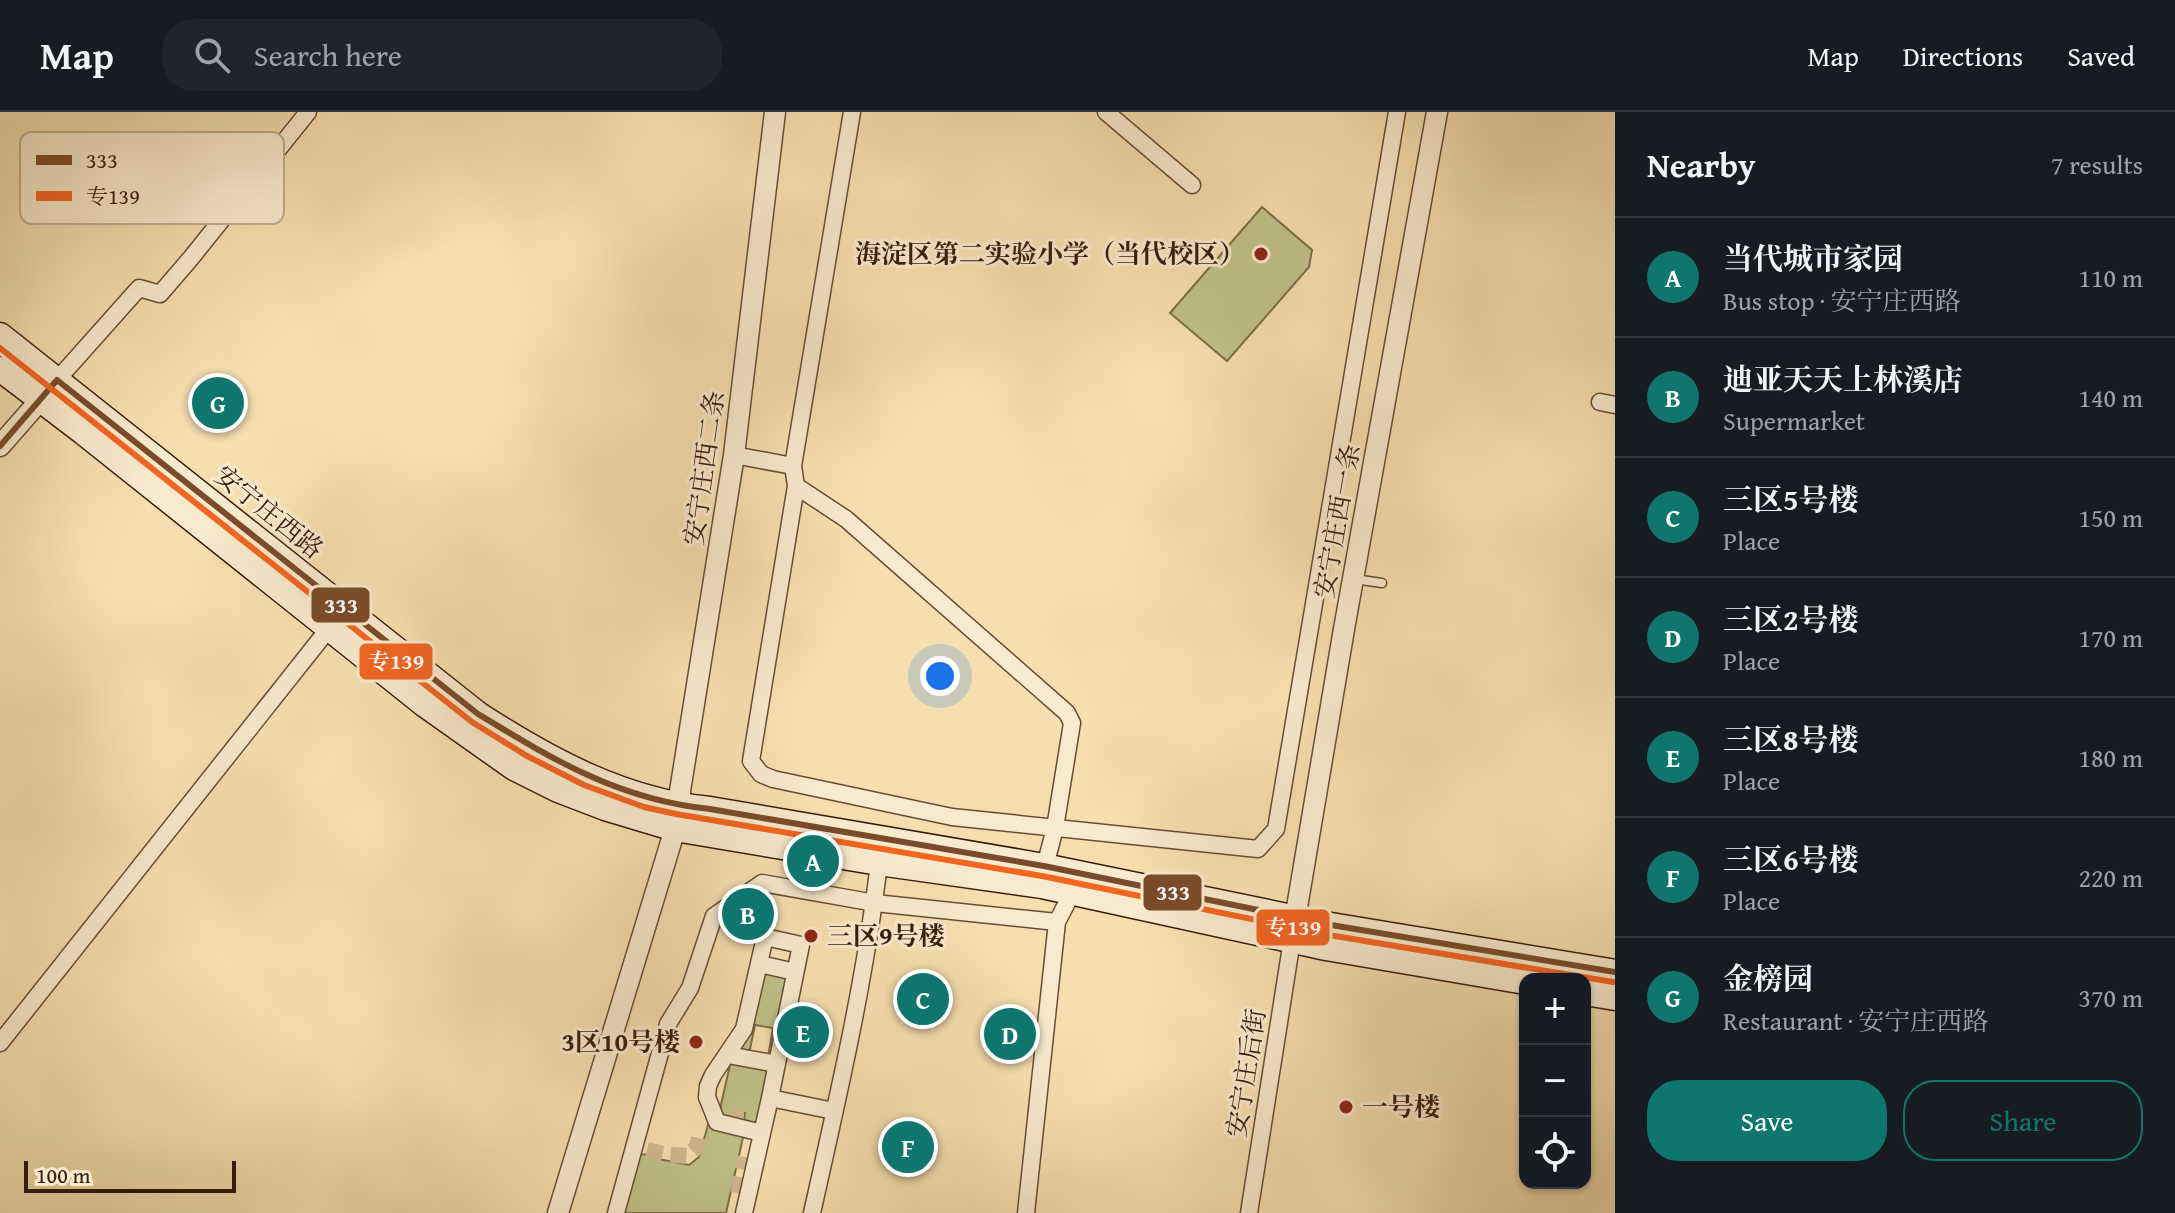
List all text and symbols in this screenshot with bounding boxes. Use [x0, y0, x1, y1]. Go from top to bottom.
search box [162, 19, 722, 91]
text: Map [40, 27, 114, 83]
icon: search [190, 33, 234, 77]
text: Search here [254, 33, 402, 77]
text: Map [1807, 35, 1859, 76]
text: Directions [1903, 35, 2023, 76]
text: Saved [2067, 35, 2135, 76]
legend [20, 132, 284, 224]
text: Nearby [1647, 140, 1756, 189]
text: 333 [86, 144, 118, 176]
text: 7 results [2051, 145, 2143, 184]
text: 专139 [86, 180, 140, 212]
place label: 海淀区第二实验小学（当代校区） [855, 234, 1245, 273]
text: 当代城市家园 [1723, 236, 1903, 280]
marker: 海淀区第二实验小学（当代校区） [1252, 245, 1270, 263]
text: A [1665, 258, 1681, 297]
text: 110 m [2078, 258, 2143, 297]
text: Bus stop · 安宁庄西路 [1723, 281, 1960, 320]
text: 迪亚天天上林溪店 [1723, 357, 1963, 401]
pin: G [192, 373, 244, 433]
text: B [1665, 378, 1681, 417]
text: 140 m [2078, 378, 2143, 417]
street label: 安宁庄西二条 [673, 388, 734, 548]
text: Supermarket [1723, 401, 1865, 440]
street label: 安宁庄西一条 [1304, 441, 1369, 601]
street label: 安宁庄西路 [207, 456, 332, 568]
text: 三区5号楼 [1723, 477, 1859, 521]
text: C [1666, 498, 1680, 537]
text: 150 m [2078, 498, 2143, 537]
text: Place [1723, 521, 1780, 560]
line badge: 333 [310, 586, 371, 624]
text: 333 [324, 589, 358, 621]
text: 三区2号楼 [1723, 597, 1859, 641]
text: D [1665, 618, 1681, 657]
text: 170 m [2078, 618, 2143, 657]
text: Place [1723, 641, 1780, 680]
line badge: 专139 [358, 642, 434, 681]
text: 专139 [368, 645, 424, 677]
your location [920, 656, 960, 696]
text: 三区8号楼 [1723, 717, 1859, 761]
text: E [1666, 738, 1680, 777]
text: 180 m [2078, 738, 2143, 777]
text: Place [1723, 761, 1780, 800]
pin: A [787, 831, 839, 891]
text: 三区6号楼 [1723, 837, 1859, 881]
text: F [1666, 858, 1680, 897]
text: 220 m [2078, 858, 2143, 897]
line badge: 333 [1142, 873, 1203, 912]
text: 333 [1156, 876, 1190, 908]
text: Place [1723, 881, 1780, 920]
pin: B [722, 884, 774, 944]
line badge: 专139 [1255, 908, 1331, 947]
text: 专139 [1265, 911, 1321, 943]
place label: 三区9号楼 [827, 916, 944, 955]
marker: 三区9号楼 [802, 927, 820, 945]
text: 金榜园 [1723, 956, 1813, 1000]
pin: C [897, 969, 949, 1029]
map controls [1519, 973, 1591, 1189]
button: + [1519, 973, 1591, 1045]
text: G [1665, 978, 1681, 1017]
text: 370 m [2078, 978, 2143, 1017]
text: Restaurant · 安宁庄西路 [1723, 1001, 1988, 1040]
pin: E [777, 1002, 829, 1062]
pin: D [984, 1004, 1036, 1064]
street label: 安宁庄后街 [1216, 1006, 1275, 1140]
place label: 3区10号楼 [562, 1022, 680, 1061]
marker: 3区10号楼 [687, 1033, 705, 1051]
button: − [1519, 1045, 1591, 1117]
button: Save [1647, 1080, 1887, 1161]
button: Share [1903, 1080, 2143, 1161]
place label: 一号楼 [1362, 1087, 1440, 1126]
marker: 一号楼 [1337, 1098, 1355, 1116]
pin: F [882, 1117, 934, 1177]
button: locate [1519, 1117, 1591, 1189]
scale bar [24, 1157, 236, 1193]
text: 100 m [36, 1159, 91, 1191]

